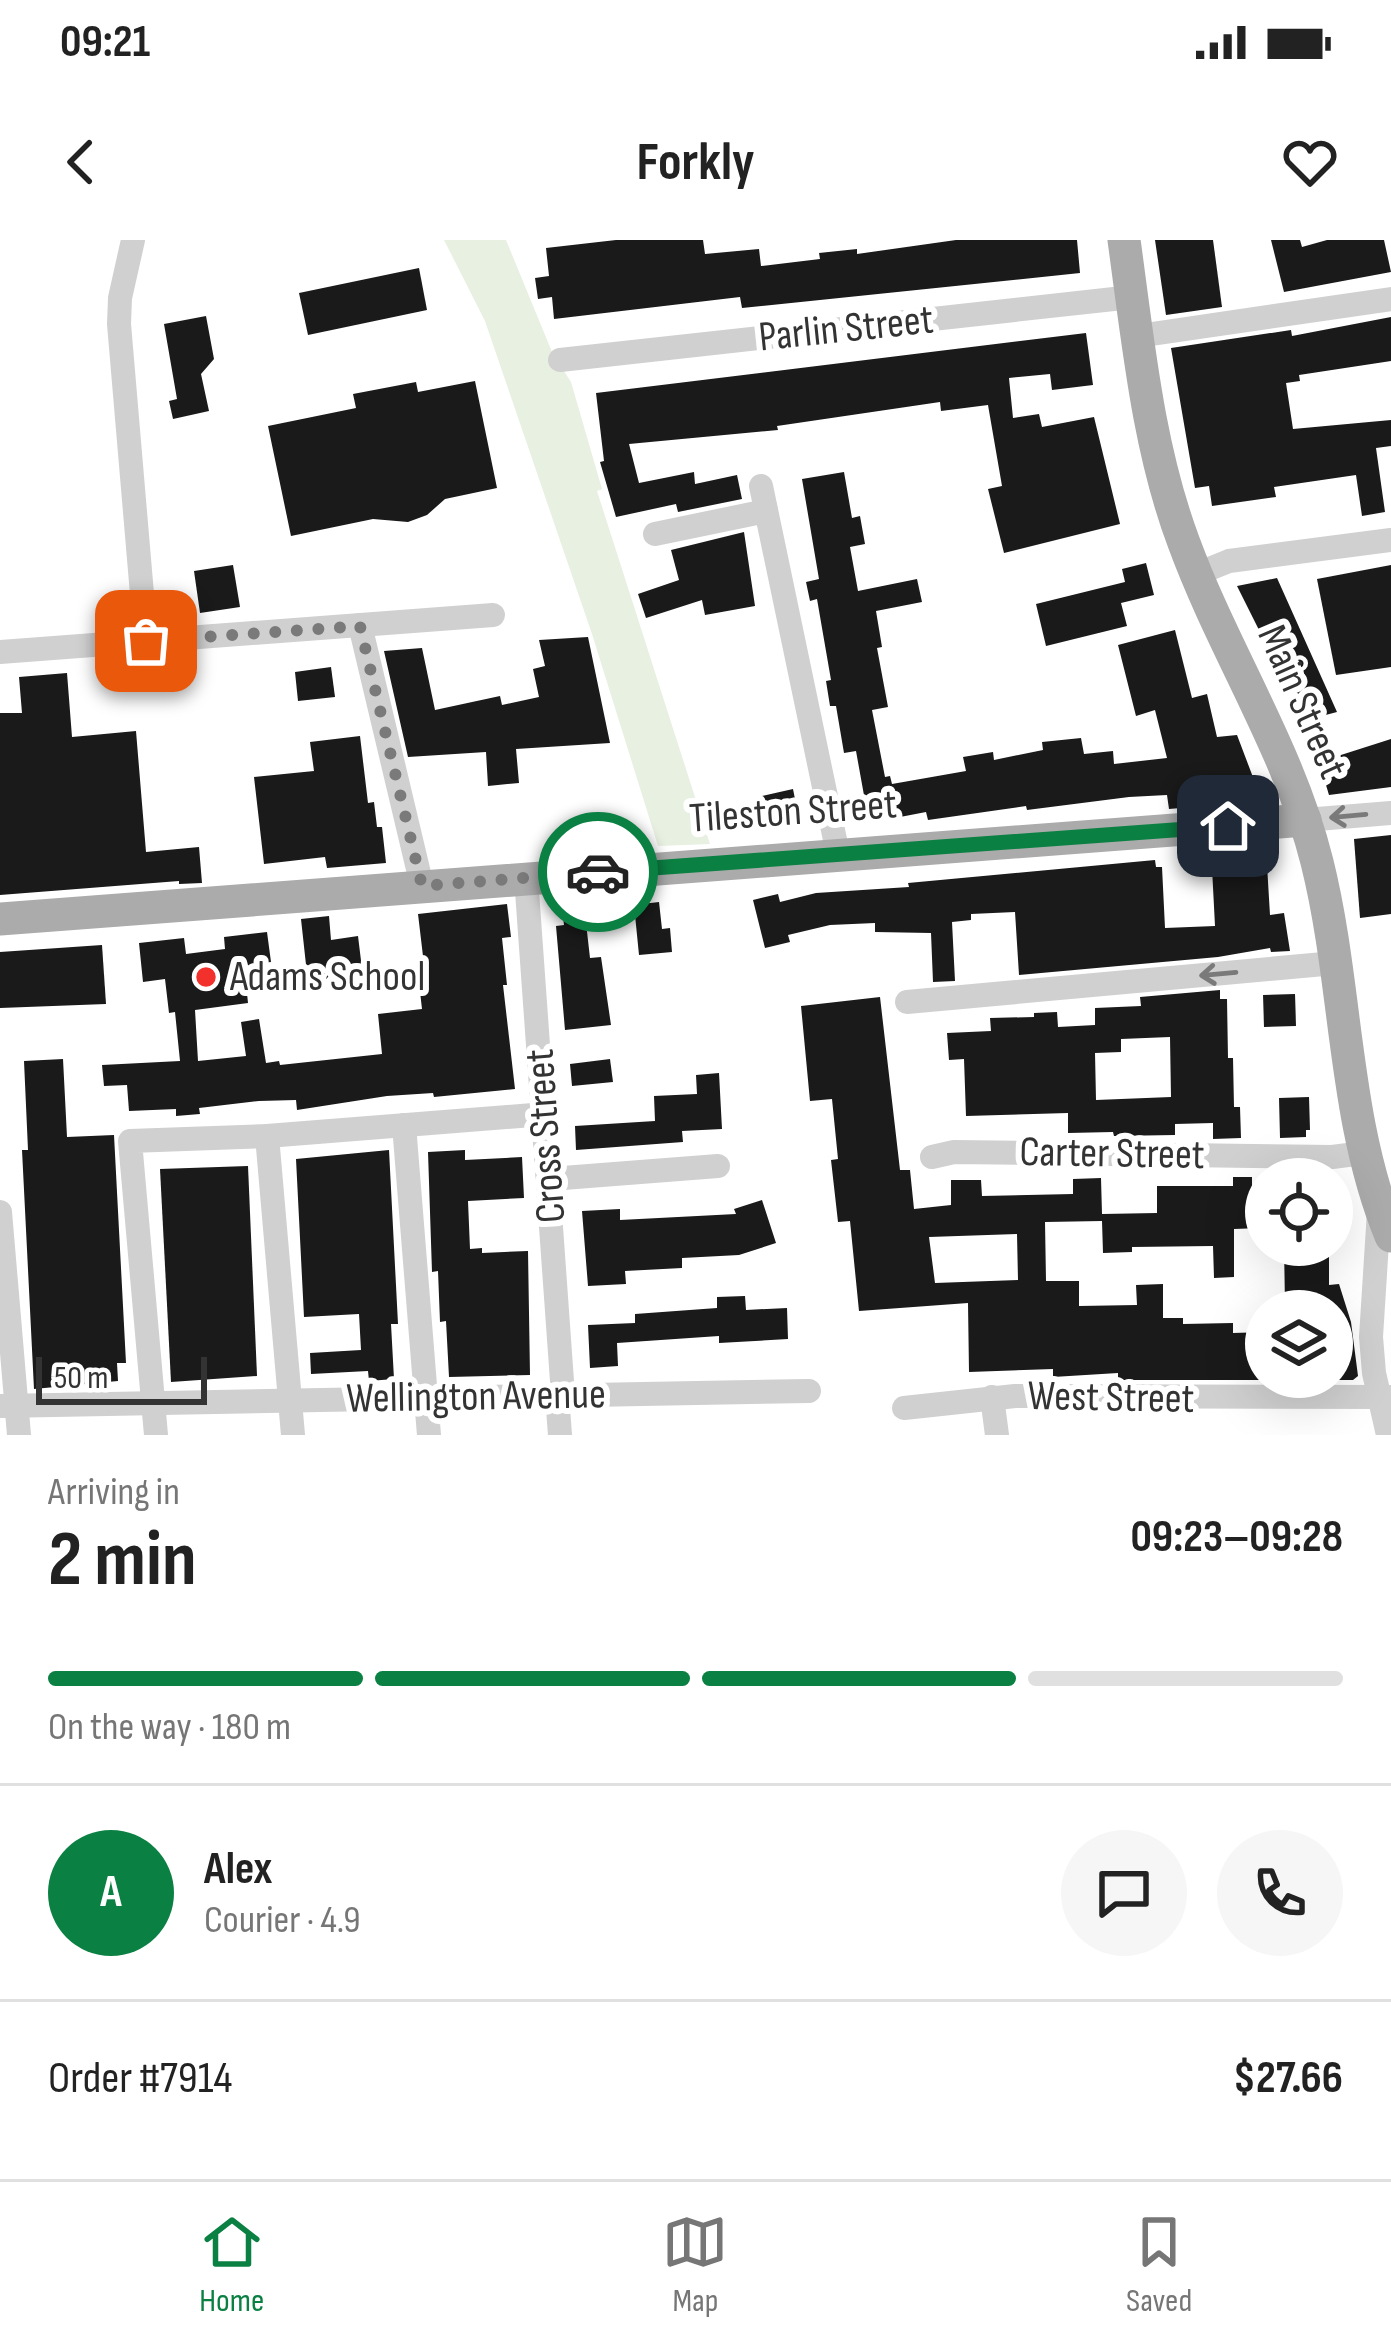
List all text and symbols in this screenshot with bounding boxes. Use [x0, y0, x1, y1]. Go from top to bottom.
text: 09:21 [60, 15, 150, 70]
icon: back [48, 129, 114, 195]
icon: heart [1277, 129, 1343, 195]
text: Forkly [637, 130, 754, 195]
street label: Parlin Street [756, 294, 936, 364]
pin [95, 590, 197, 692]
icon: bag [113, 608, 179, 674]
street label: Main Street [1246, 618, 1358, 786]
pin [1177, 775, 1279, 877]
street label: Tileston Street [688, 779, 898, 845]
icon: home [1195, 793, 1261, 859]
one-way arrow [1329, 805, 1368, 828]
courier [538, 812, 658, 932]
icon: car [565, 839, 631, 905]
place label: Adams School [229, 952, 425, 1003]
one-way arrow [1199, 963, 1238, 986]
marker: Adams School [193, 964, 219, 990]
street label: Cross Street [514, 1047, 578, 1225]
street label: Carter Street [1019, 1127, 1205, 1181]
map controls [1245, 1158, 1353, 1398]
button: locate [1245, 1158, 1353, 1266]
button: layers [1245, 1290, 1353, 1398]
scale bar [36, 1351, 207, 1404]
text: 50 m [54, 1358, 108, 1398]
street label: Wellington Avenue [346, 1369, 606, 1425]
street label: West Street [1027, 1371, 1195, 1425]
text: Arriving in [48, 1469, 180, 1516]
text: 09:23–09:28 [1130, 1510, 1343, 1565]
text: 2 min [48, 1514, 197, 1607]
text: On the way · 180 m [48, 1704, 291, 1751]
button: chat [1061, 1830, 1187, 1956]
button: phone [1217, 1830, 1343, 1956]
text: Alex [204, 1842, 272, 1897]
text: A [100, 1865, 122, 1920]
text: Courier · 4.9 [204, 1897, 361, 1944]
text: Order #7914 [48, 2051, 232, 2106]
text: $27.66 [1233, 2051, 1343, 2106]
tab: Home [199, 2209, 265, 2321]
tab: Map [662, 2209, 728, 2321]
tab: Saved [1126, 2209, 1192, 2321]

